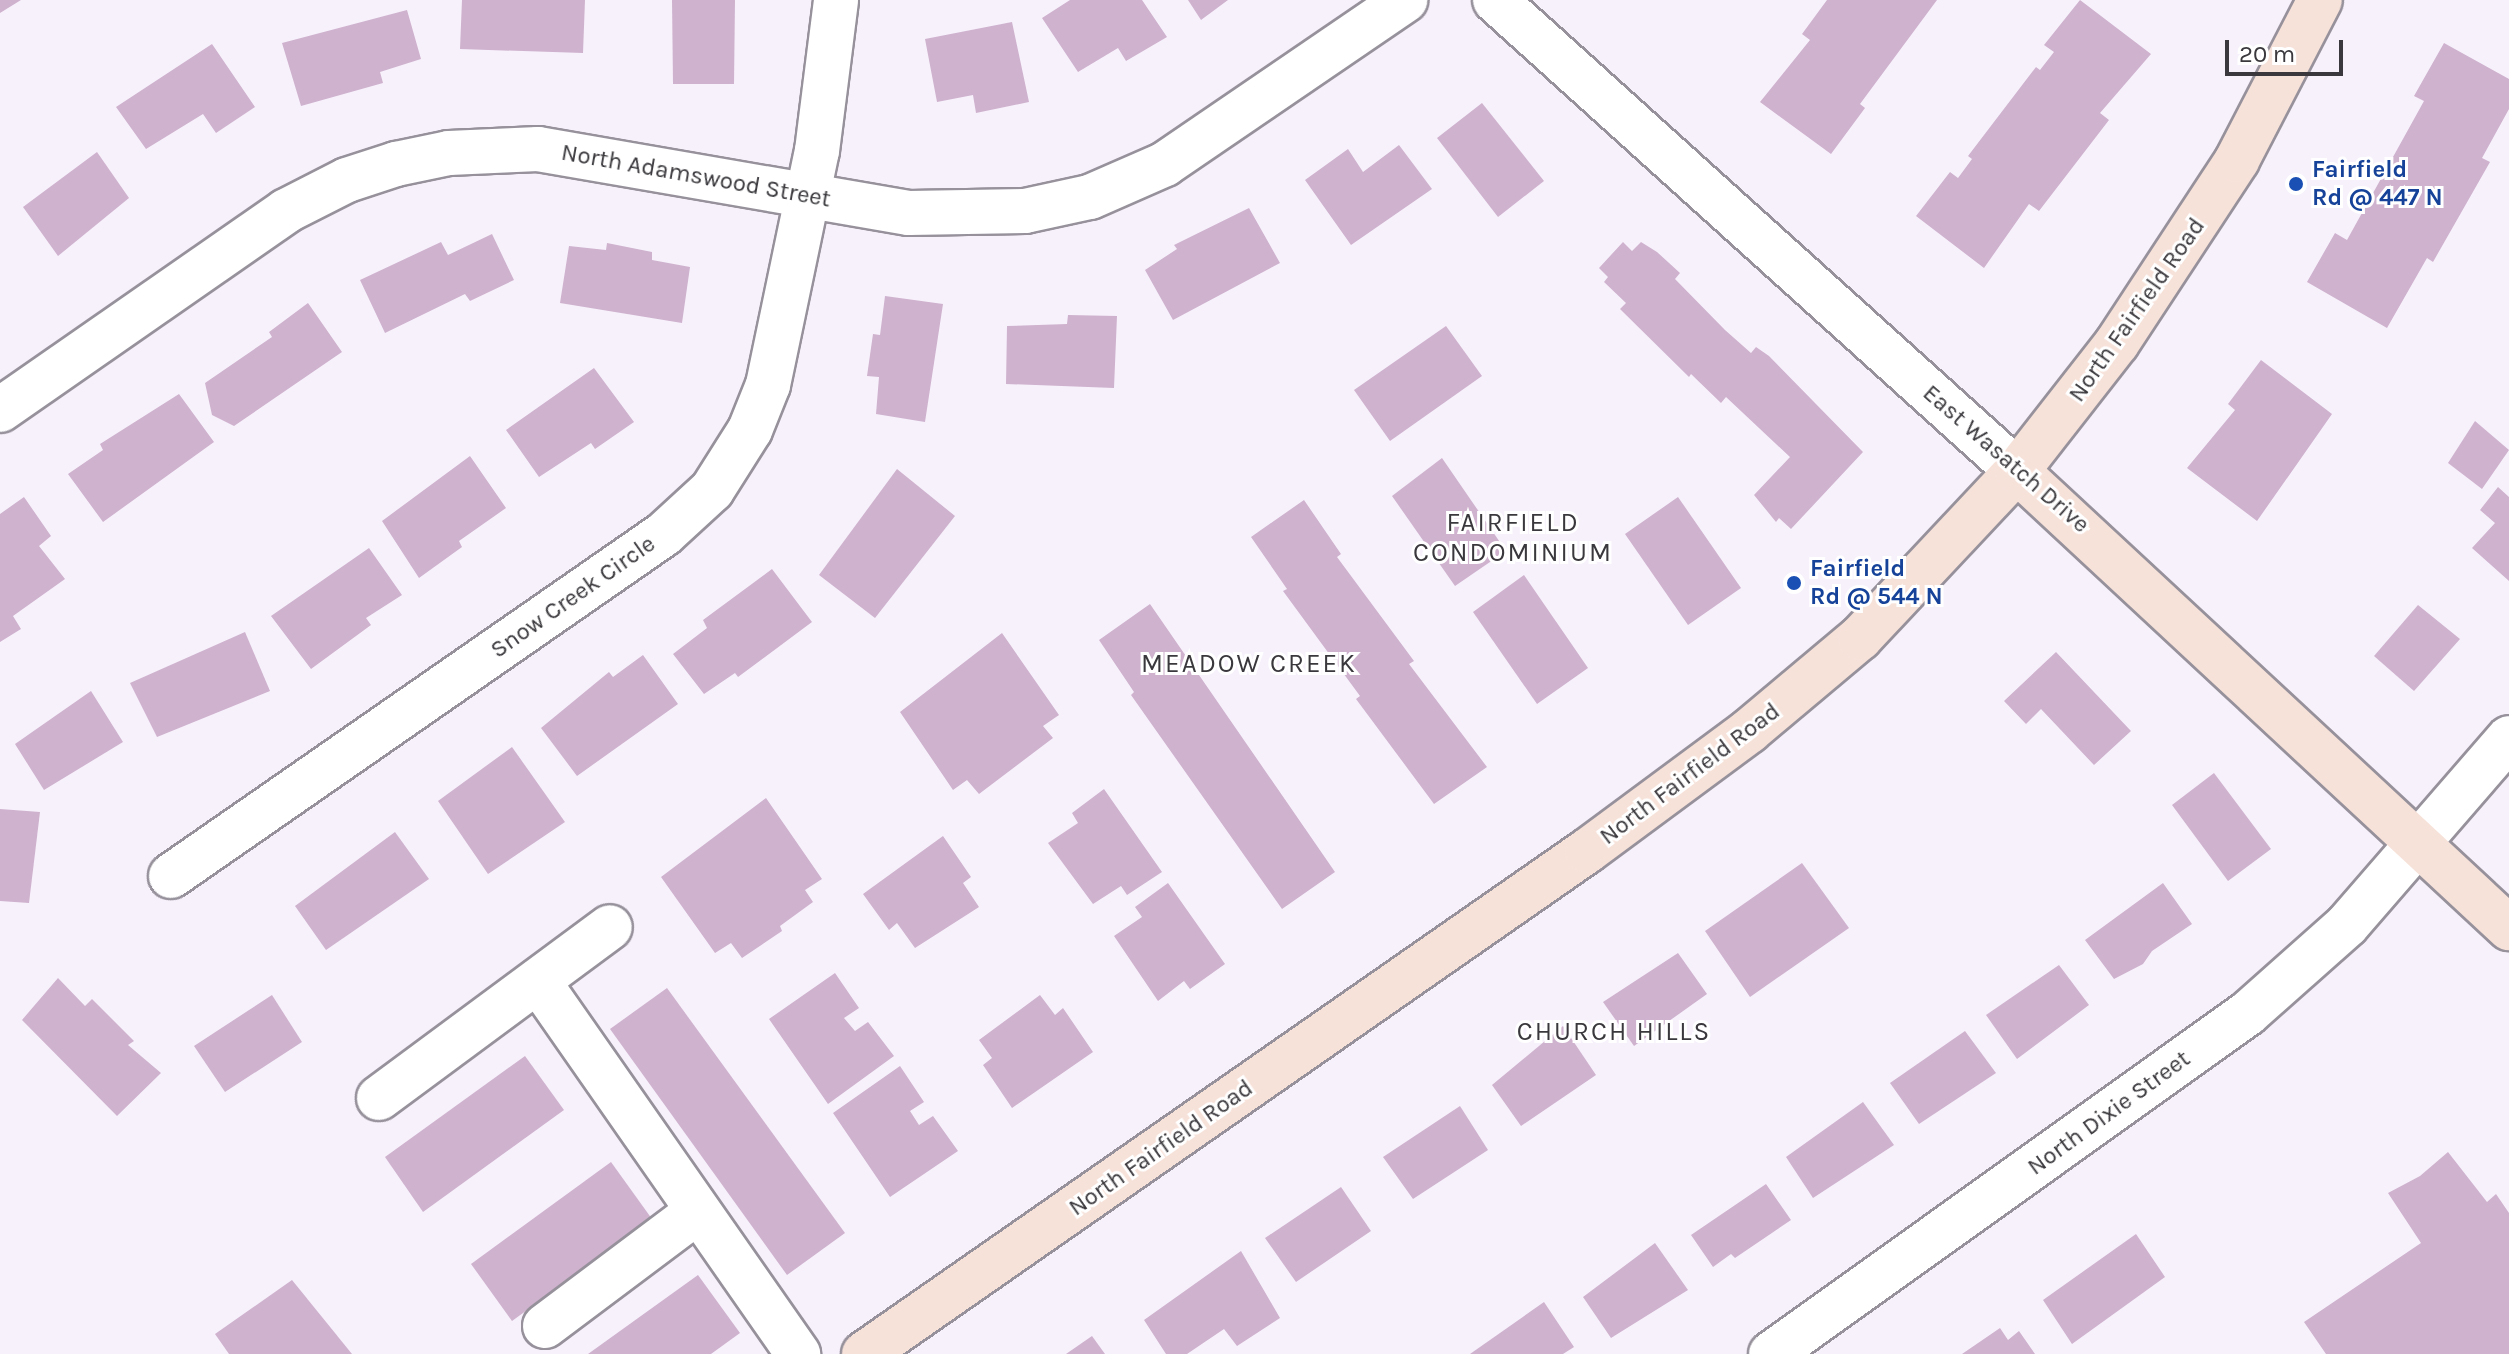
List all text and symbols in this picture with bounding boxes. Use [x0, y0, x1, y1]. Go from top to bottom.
scale bar [2229, 24, 2347, 74]
text: 20 m [2239, 40, 2295, 68]
street label: North Adamswood Street [559, 138, 833, 214]
place label: Fairfield Rd @ 447 N [2312, 156, 2443, 212]
marker: Fairfield Rd @ 447 N [2287, 175, 2305, 193]
street label: North Fairfield Road [2063, 212, 2211, 408]
street label: East Wasatch Drive [1917, 379, 2095, 539]
district label: FAIRFIELD CONDOMINIUM [1413, 507, 1613, 568]
street label: Snow Creek Circle [485, 529, 661, 665]
place label: Fairfield Rd @ 544 N [1810, 555, 1943, 611]
marker: Fairfield Rd @ 544 N [1785, 574, 1803, 592]
district label: MEADOW CREEK [1141, 648, 1357, 680]
street label: North Fairfield Road [1594, 697, 1786, 851]
district label: CHURCH HILLS [1517, 1016, 1711, 1048]
street label: North Dixie Street [2022, 1044, 2196, 1182]
street label: North Fairfield Road [1063, 1074, 1259, 1222]

